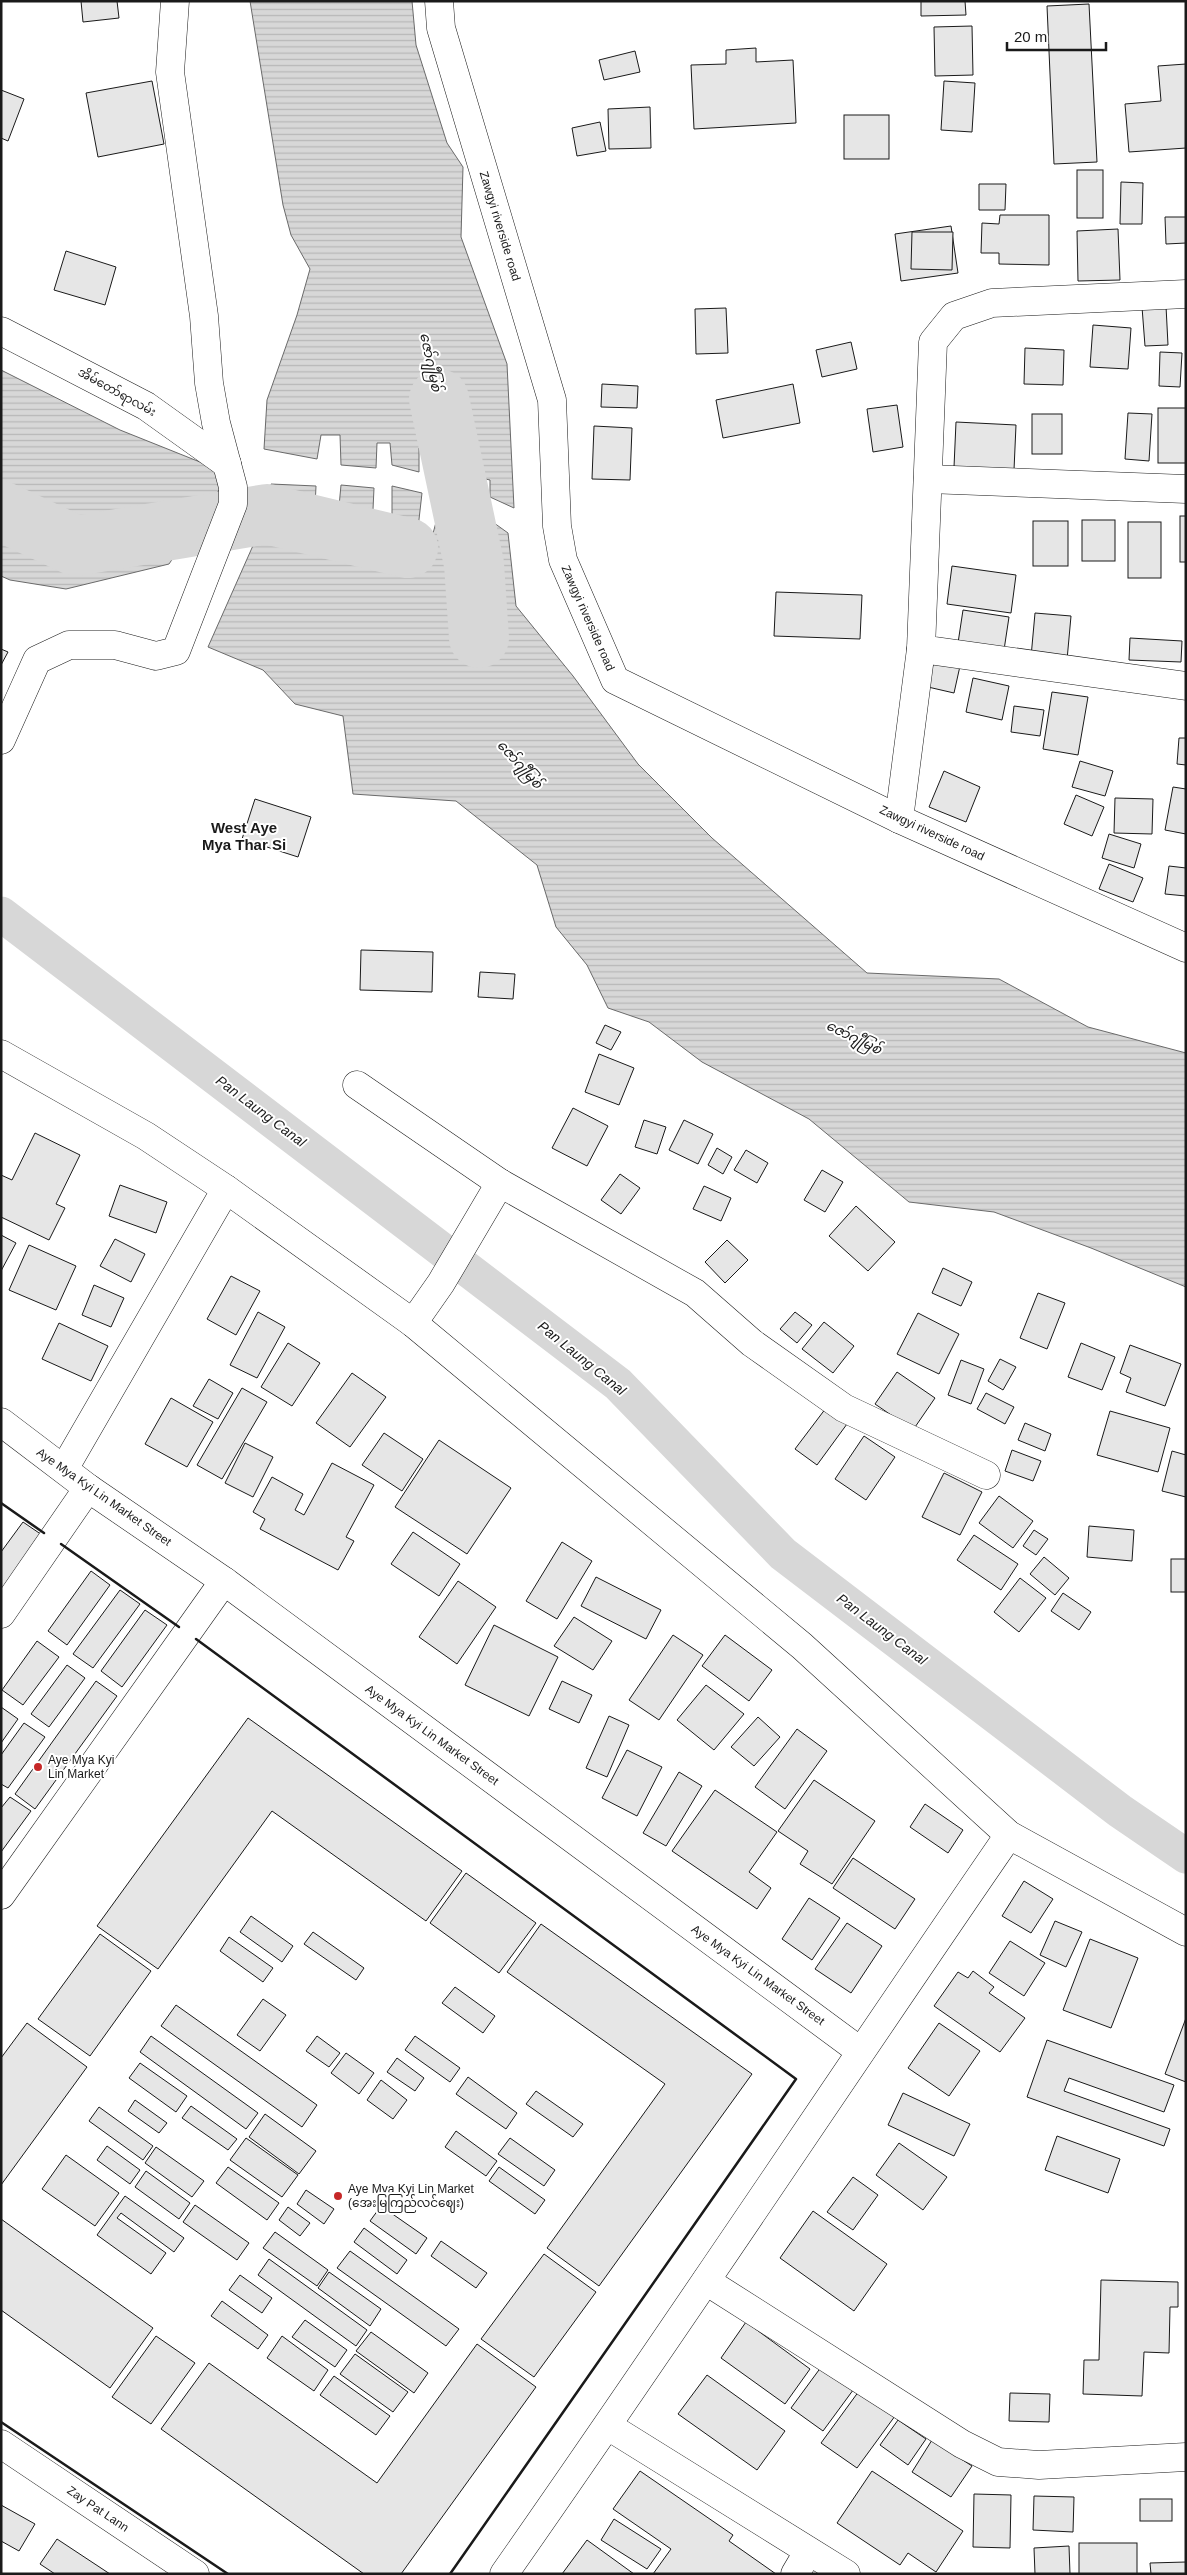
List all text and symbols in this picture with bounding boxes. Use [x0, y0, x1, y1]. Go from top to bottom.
scale bar [1007, 20, 1106, 52]
text: 20 m [1014, 28, 1047, 45]
street label: Zawgyi riverside road [477, 169, 523, 283]
water label: ဇော်ဂျီမြစ် [413, 331, 447, 395]
street label: အိမ်တော်ရာလမ်း [74, 363, 159, 422]
street label: Zawgyi riverside road [558, 563, 618, 673]
water label: ဇော်ဂျီမြစ် [491, 735, 548, 795]
street label: Zawgyi riverside road [877, 803, 987, 863]
district label: West Aye Mya Thar Si [202, 819, 286, 853]
water label: ဇော်ဂျီမြစ် [822, 1015, 887, 1062]
water label: Pan Laung Canal [213, 1072, 310, 1150]
water label: Pan Laung Canal [535, 1318, 630, 1399]
street label: Aye Mya Kyi Lin Market Street [34, 1445, 175, 1549]
water label: Pan Laung Canal [834, 1590, 931, 1668]
street label: Aye Mya Kyi Lin Market Street [363, 1682, 502, 1788]
place label: Aye Mya Kyi Lin Market [48, 1753, 114, 1781]
marker: Aye Mya Kyi Lin Market [32, 1761, 44, 1773]
street label: Aye Mya Kyi Lin Market Street [689, 1922, 828, 2028]
place label: Aye Mya Kyi Lin Market (အေးမြကြည်လင်ဈေး) [348, 2182, 474, 2213]
marker: Aye Mya Kyi Lin Market (အေးမြကြည်လင်ဈေး) [332, 2190, 344, 2202]
street label: Zay Pat Lann [64, 2483, 132, 2535]

